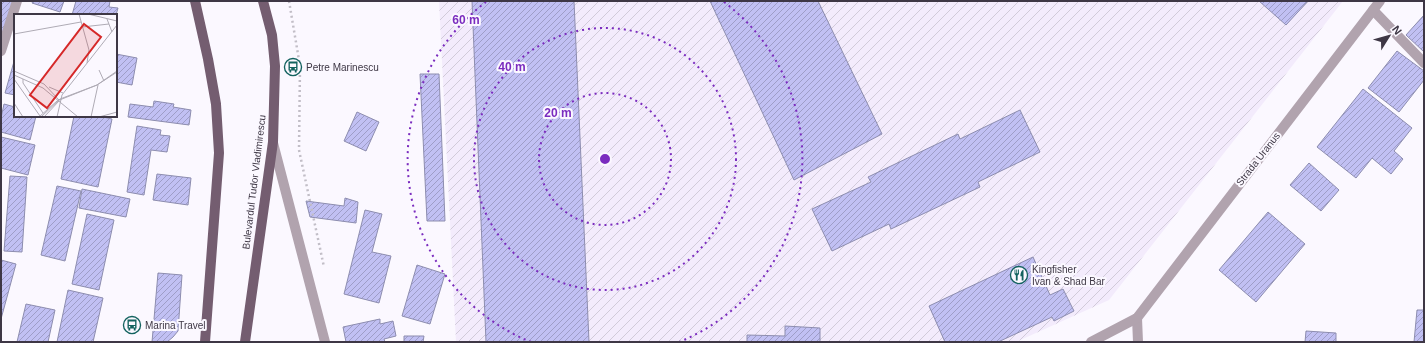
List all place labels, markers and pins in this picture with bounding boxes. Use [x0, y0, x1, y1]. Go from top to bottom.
bus stop icon: Petre Marinescu [283, 57, 303, 77]
place label: Petre Marinescu [306, 62, 379, 73]
centre of rings [598, 152, 612, 166]
place label: Kingfisher Ivan & Shad Bar [1032, 264, 1105, 287]
restaurant icon: Kingfisher Ivan & Shad Bar [1009, 265, 1029, 285]
bus stop icon: Marina Travel [122, 315, 142, 335]
place label: Marina Travel [145, 320, 206, 331]

